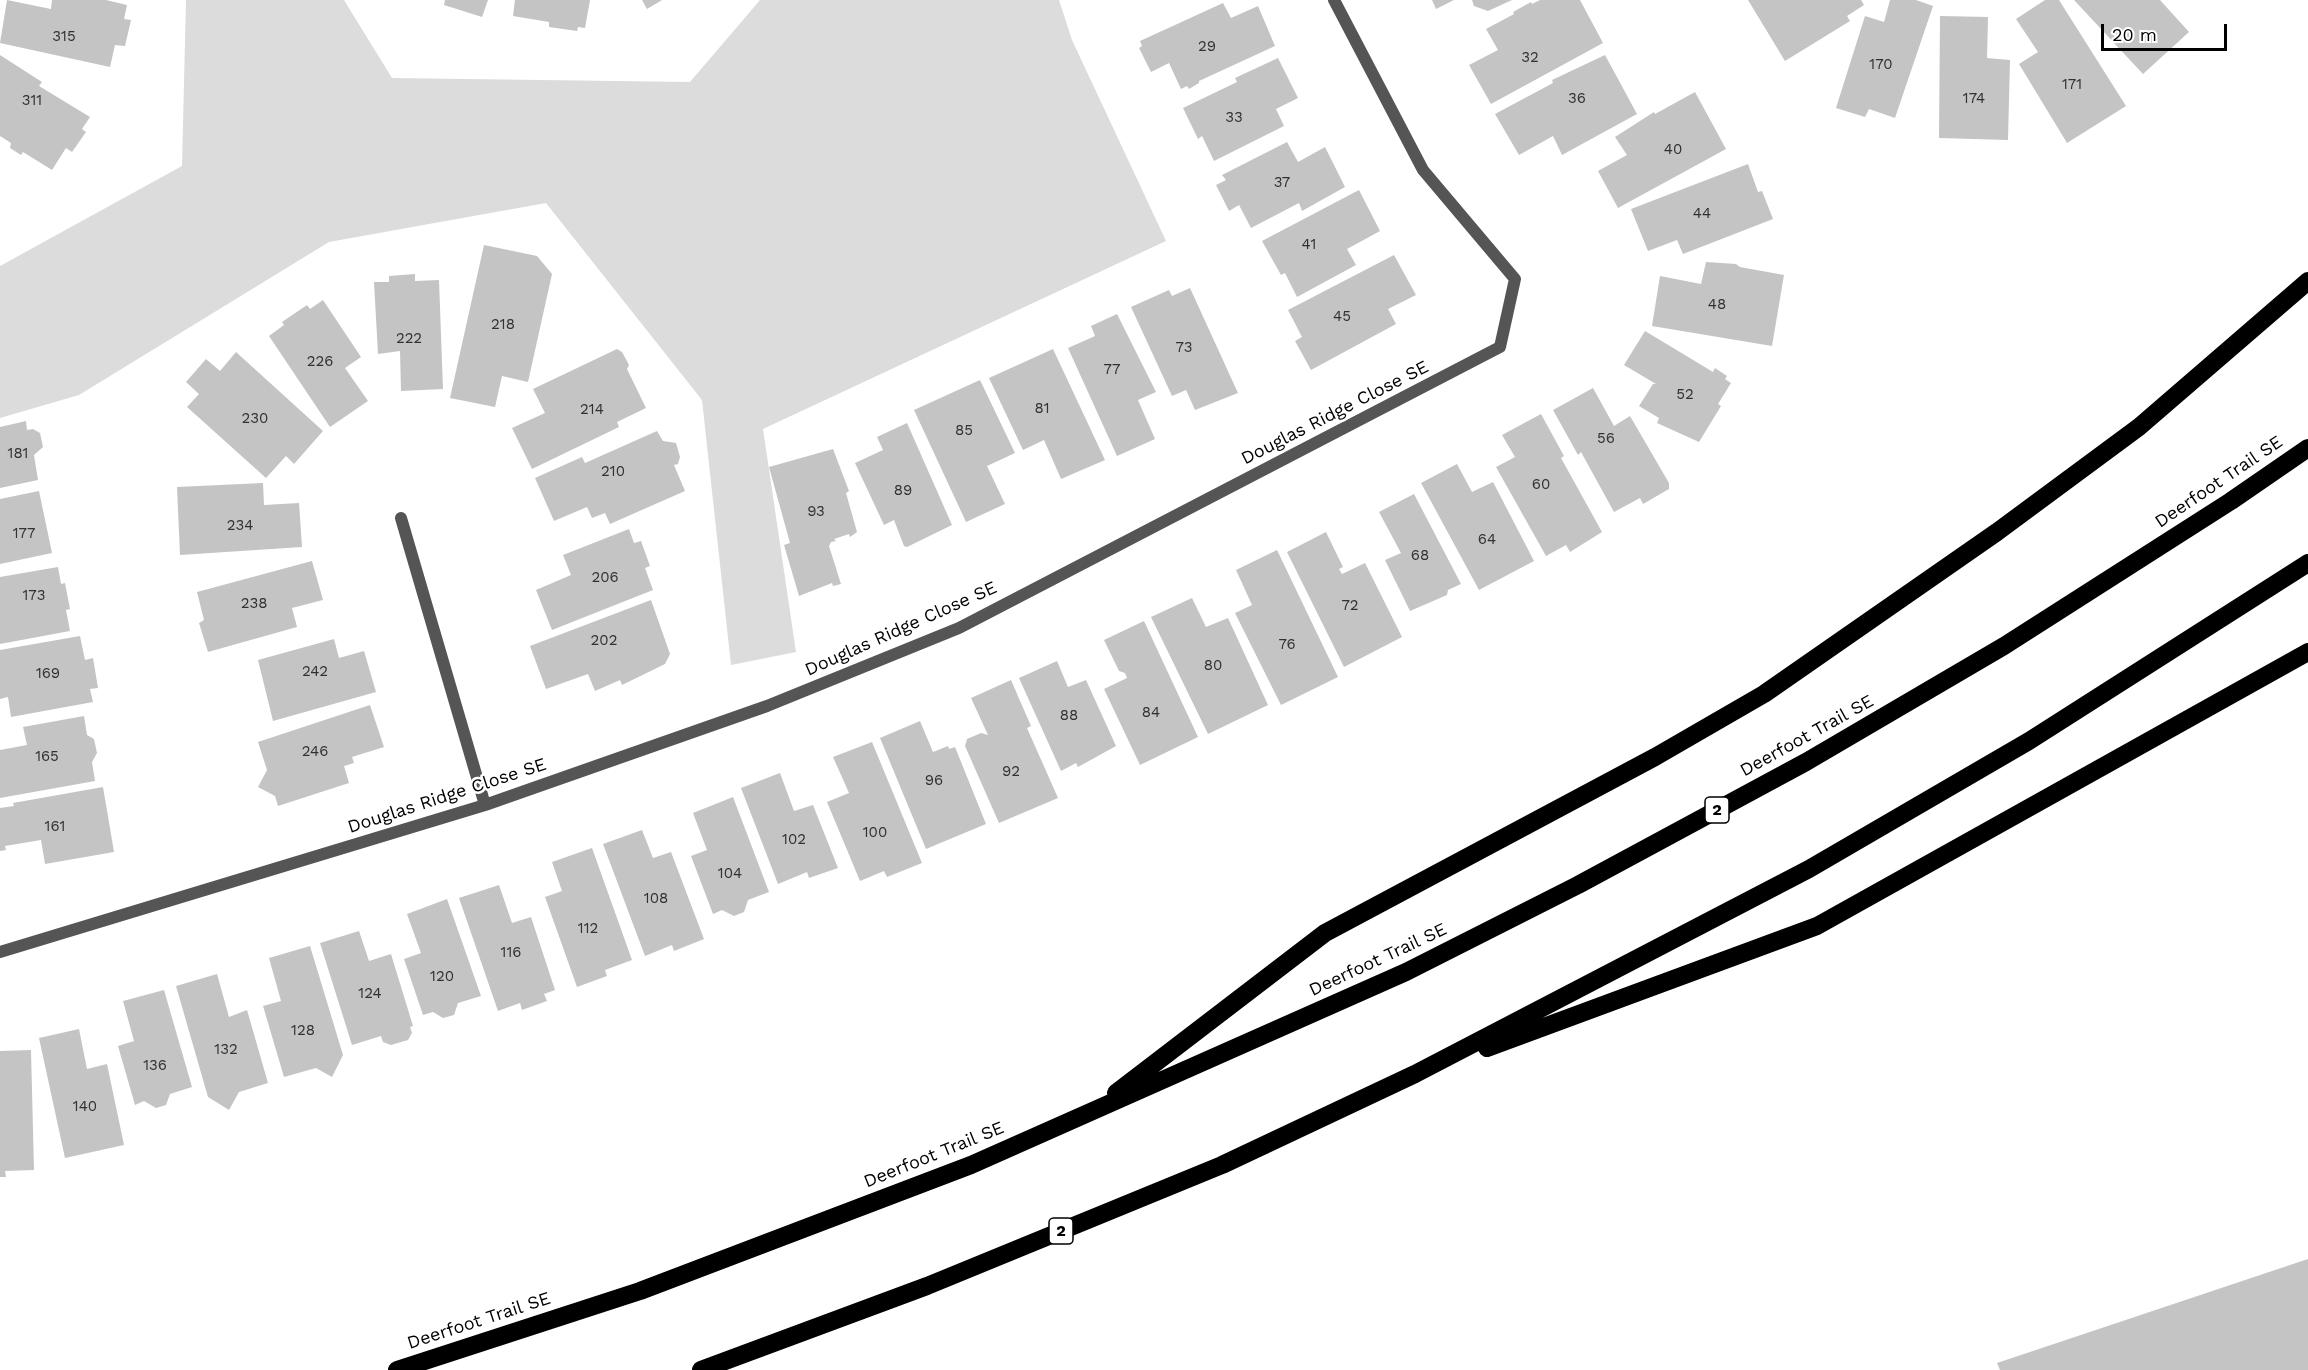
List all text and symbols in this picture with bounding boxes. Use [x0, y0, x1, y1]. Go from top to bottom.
scale bar [2104, 12, 2230, 50]
text: 20 m [2112, 24, 2157, 45]
house number: 315 [52, 28, 76, 46]
house number: 29 [1198, 38, 1216, 56]
house number: 32 [1521, 49, 1539, 67]
house number: 170 [1869, 56, 1893, 74]
house number: 171 [2062, 76, 2082, 94]
house number: 36 [1568, 90, 1586, 108]
house number: 174 [1963, 90, 1985, 108]
house number: 311 [22, 92, 42, 110]
house number: 33 [1225, 109, 1243, 127]
house number: 40 [1664, 141, 1682, 159]
house number: 37 [1274, 174, 1290, 192]
house number: 44 [1693, 205, 1711, 223]
house number: 41 [1302, 236, 1316, 254]
house number: 48 [1708, 296, 1726, 314]
house number: 45 [1333, 308, 1351, 326]
house number: 218 [491, 316, 515, 334]
house number: 222 [396, 330, 422, 348]
house number: 73 [1175, 339, 1193, 357]
house number: 226 [307, 353, 333, 371]
street label: Douglas Ridge Close SE [1238, 356, 1432, 470]
house number: 77 [1104, 361, 1120, 379]
house number: 52 [1676, 386, 1694, 404]
house number: 81 [1034, 400, 1050, 418]
house number: 214 [580, 401, 604, 419]
house number: 230 [242, 410, 268, 428]
house number: 85 [955, 422, 973, 440]
house number: 56 [1597, 430, 1615, 448]
street label: Deerfoot Trail SE [2151, 431, 2287, 533]
house number: 181 [8, 445, 28, 463]
house number: 210 [601, 463, 625, 481]
house number: 60 [1532, 476, 1550, 494]
house number: 89 [894, 482, 912, 500]
house number: 93 [807, 503, 825, 521]
house number: 234 [227, 517, 253, 535]
house number: 177 [13, 525, 35, 543]
house number: 64 [1478, 531, 1496, 549]
house number: 68 [1411, 547, 1429, 565]
house number: 206 [591, 569, 619, 587]
street label: Douglas Ridge Close SE [802, 577, 1000, 681]
house number: 173 [22, 587, 46, 605]
house number: 238 [241, 595, 267, 613]
house number: 72 [1341, 597, 1359, 615]
house number: 202 [591, 632, 617, 650]
house number: 76 [1278, 636, 1296, 654]
house number: 80 [1204, 657, 1222, 675]
house number: 242 [302, 663, 328, 681]
house number: 169 [36, 665, 60, 683]
street label: Deerfoot Trail SE [1736, 690, 1878, 782]
house number: 84 [1142, 704, 1160, 722]
house number: 88 [1060, 707, 1078, 725]
house number: 246 [302, 743, 328, 761]
house number: 165 [35, 748, 59, 766]
street label: Douglas Ridge Close SE [345, 754, 549, 838]
house number: 92 [1002, 763, 1020, 781]
house number: 96 [925, 772, 943, 790]
road number: 2 [1705, 797, 1729, 823]
house number: 161 [45, 818, 65, 836]
house number: 100 [863, 824, 887, 842]
house number: 102 [782, 831, 806, 849]
house number: 104 [718, 865, 742, 883]
house number: 108 [644, 890, 668, 908]
street label: Deerfoot Trail SE [1306, 919, 1450, 1001]
house number: 112 [578, 920, 598, 938]
house number: 116 [501, 944, 521, 962]
house number: 120 [430, 968, 454, 986]
house number: 124 [358, 985, 382, 1003]
house number: 128 [291, 1022, 315, 1040]
house number: 132 [214, 1041, 238, 1059]
house number: 136 [143, 1057, 167, 1075]
house number: 140 [73, 1098, 97, 1116]
street label: Deerfoot Trail SE [861, 1117, 1007, 1193]
road number: 2 [1049, 1218, 1073, 1244]
street label: Deerfoot Trail SE [405, 1288, 553, 1354]

